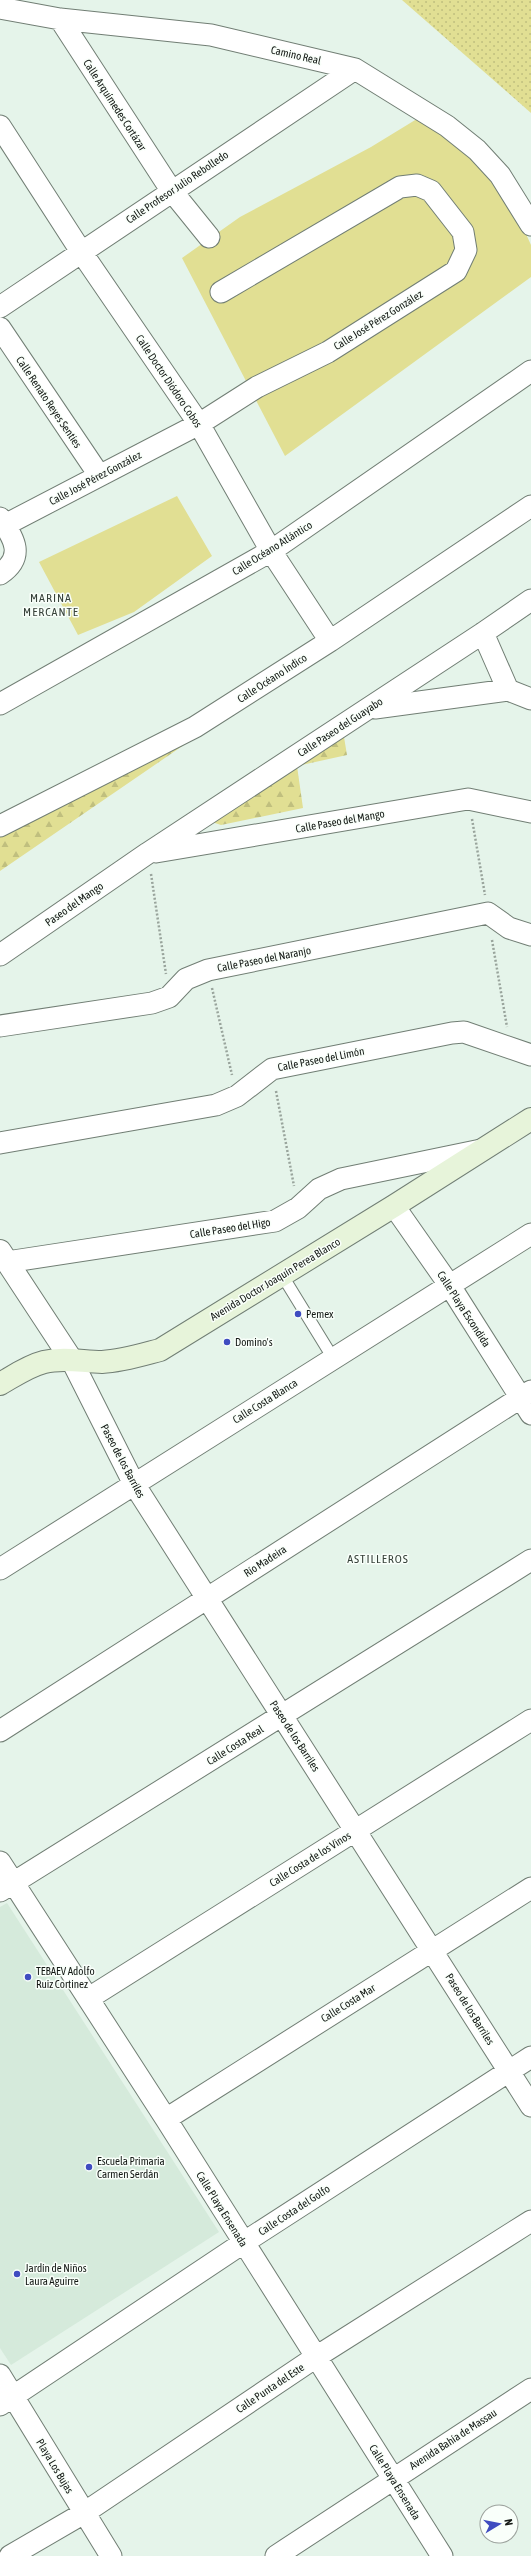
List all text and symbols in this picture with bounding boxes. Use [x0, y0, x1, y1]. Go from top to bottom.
street label: Camino Real [270, 43, 322, 67]
street label: Calle Arquímedes Cortázar [81, 57, 149, 153]
street label: Calle Profesor Julio Rebolledo [124, 148, 230, 226]
street label: Calle José Pérez González [331, 288, 425, 352]
street label: Calle Doctor Diódoro Cobos [133, 332, 205, 430]
street label: Calle Renato Reyes Senties [14, 354, 84, 450]
street label: Calle José Pérez González [47, 449, 143, 507]
street label: Calle Océano Atlántico [230, 519, 314, 577]
district label: MARINA MERCANTE [23, 591, 79, 619]
street label: Calle Océano Índico [235, 651, 309, 705]
street label: Calle Paseo del Guayabo [295, 695, 385, 759]
street label: Calle Paseo del Mango [295, 807, 385, 835]
street label: Paseo del Mango [43, 880, 105, 928]
street label: Calle Paseo del Naranjo [216, 944, 312, 974]
street label: Calle Paseo del Limón [277, 1045, 365, 1073]
street label: Calle Paseo del Higo [189, 1216, 271, 1240]
street label: Avenida Doctor Joaquín Perea Blanco [208, 1235, 342, 1323]
street label: Calle Playa Escondida [435, 1269, 493, 1349]
place label: Pemex [306, 1308, 334, 1320]
marker: Pemex [293, 1309, 303, 1319]
place label: Domino's [235, 1336, 273, 1348]
marker: Domino's [222, 1337, 232, 1347]
street label: Calle Costa Blanca [231, 1376, 299, 1426]
street label: Paseo de los Barriles [98, 1422, 148, 1500]
street label: Río Madeira [242, 1543, 288, 1579]
district label: ASTILLEROS [347, 1552, 409, 1566]
street label: Paseo de los Barriles [268, 1698, 322, 1774]
street label: Calle Costa Real [204, 1723, 266, 1767]
street label: Calle Costa de los Vinos [267, 1829, 353, 1889]
place label: TEBAEV Adolfo Ruiz Cortinez [36, 1965, 95, 1990]
street label: Paseo de los Barriles [443, 1971, 497, 2047]
marker: TEBAEV Adolfo Ruiz Cortinez [23, 1972, 33, 1982]
street label: Calle Costa Mar [319, 1981, 378, 2024]
place label: Escuela Primaria Carmen Serdán [97, 2155, 165, 2180]
marker: Escuela Primaria Carmen Serdán [84, 2162, 94, 2172]
street label: Calle Playa Ensenada [194, 2169, 250, 2249]
street label: Calle Costa del Golfo [256, 2182, 332, 2238]
place label: Jardín de Niños Laura Aguirre [25, 2262, 87, 2287]
marker: Jardín de Niños Laura Aguirre [12, 2269, 22, 2279]
street label: Calle Punta del Este [234, 2361, 306, 2415]
street label: Avenida Bahía de Massau [407, 2406, 499, 2472]
street label: Playa Los Bujas [34, 2437, 76, 2495]
street label: Calle Playa Ensenada [367, 2442, 423, 2522]
north arrow [479, 2504, 519, 2544]
text: N [502, 2518, 515, 2527]

